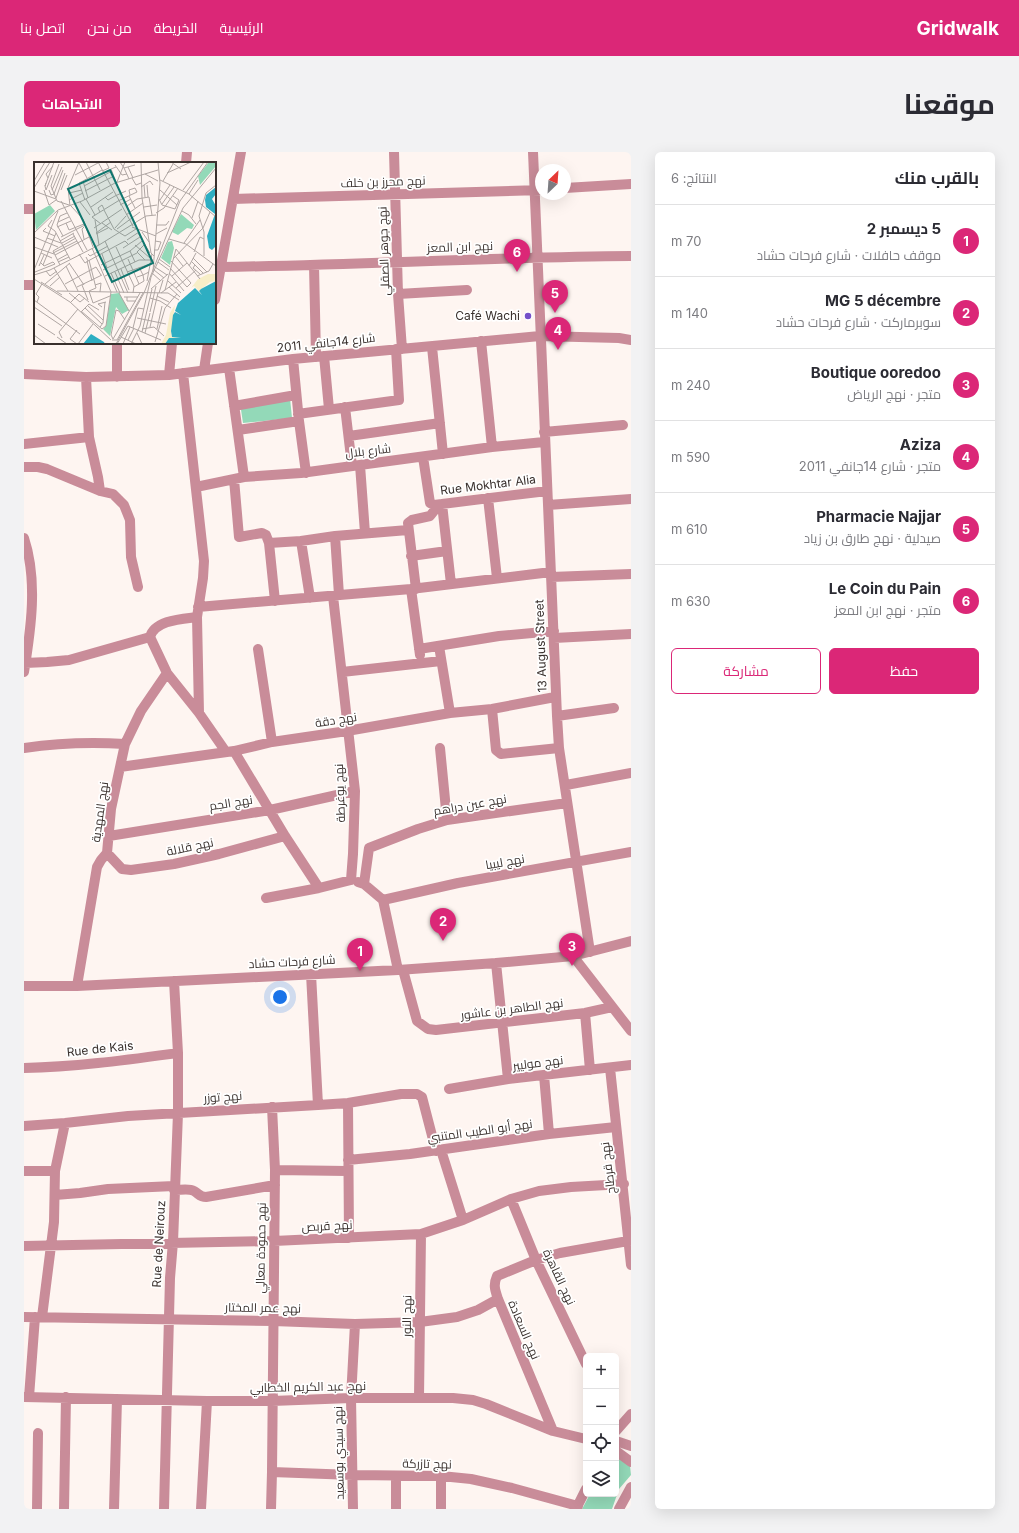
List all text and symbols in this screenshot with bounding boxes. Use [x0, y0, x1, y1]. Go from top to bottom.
text: Gridwalk [916, 17, 999, 40]
text: اتصل بنا [20, 19, 65, 36]
text: من نحن [87, 19, 132, 36]
text: الخريطة [154, 19, 198, 36]
text: الرئيسية [220, 19, 263, 36]
button: الاتجاهات [24, 81, 120, 127]
text: موقعنا [904, 87, 995, 121]
inset map [34, 162, 216, 344]
north arrow [535, 164, 571, 200]
text: بالقرب منك [895, 168, 979, 188]
text: النتائج: 6 [671, 170, 717, 186]
street label: نهج محرز بن خلف [340, 173, 426, 191]
street label: نهج جوهر الصقلي [374, 206, 396, 296]
text: 5 ديسمبر 2 [867, 219, 941, 238]
text: 70 m [671, 233, 701, 249]
text: 1 [963, 233, 969, 249]
street label: نهج ابن المعز [426, 238, 493, 256]
pin: 6 [504, 239, 530, 272]
text: موقف حافلات · شارع فرحات حشاد [757, 247, 941, 263]
pin: 5 [542, 280, 568, 313]
text: MG 5 décembre [825, 291, 941, 310]
text: 140 m [671, 305, 708, 321]
text: 2 [962, 305, 970, 321]
place label: Café Wachi [455, 308, 520, 323]
marker: Café Wachi [523, 311, 533, 321]
text: سوبرماركت · شارع فرحات حشاد [776, 314, 941, 330]
pin: 4 [545, 317, 571, 350]
street label: شارع 14جانفي 2011 [276, 330, 376, 358]
text: Boutique ooredoo [811, 363, 941, 382]
text: 240 m [671, 377, 710, 393]
text: 3 [962, 377, 970, 393]
text: متجر · نهج الرياض [847, 386, 941, 402]
text: Aziza [900, 435, 941, 454]
street label: شارع بلال [344, 440, 392, 462]
text: 590 m [671, 449, 710, 465]
text: 4 [962, 449, 970, 465]
text: متجر · شارع 14جانفي 2011 [799, 458, 941, 474]
street label: Rue Mokhtar Alia [439, 471, 537, 498]
text: Pharmacie Najjar [816, 507, 941, 526]
text: 610 m [671, 521, 708, 537]
text: 5 [962, 521, 970, 537]
text: صيدلية · نهج طارق بن زياد [804, 530, 941, 546]
text: Le Coin du Pain [829, 579, 941, 598]
text: 630 m [671, 593, 710, 609]
text: 6 [962, 593, 970, 609]
street label: 13 August Street [531, 599, 550, 693]
text: متجر · نهج ابن المعز [834, 602, 941, 618]
button: مشاركة [671, 648, 821, 694]
button: حفظ [829, 648, 979, 694]
street label: نهج دقة [314, 709, 358, 731]
street label: نهج يوغرطة [331, 763, 349, 823]
street label: نهج المهدية [88, 781, 112, 843]
street label: نهج عين دراهم [432, 791, 508, 819]
street label: نهج الجم [208, 792, 254, 814]
street label: نهج قلالة [165, 834, 215, 860]
street label: نهج ليبيا [484, 851, 526, 873]
pin: 2 [430, 908, 456, 941]
pin: 3 [559, 933, 585, 966]
pin: 1 [347, 938, 373, 971]
street label: شارع فرحات حشاد [248, 952, 336, 972]
your location [270, 987, 290, 1007]
street label: نهج الطاهر بن عاشور [459, 995, 564, 1023]
street label: Rue de Kais [66, 1038, 134, 1059]
street label: نهج موليير [511, 1052, 564, 1074]
street label: نهج توزر [202, 1088, 243, 1106]
street label: نهج أبو الطيب المتنبي [426, 1116, 534, 1148]
street label: نهج قرطاج [597, 1141, 619, 1195]
street label: Rue de Neirouz [149, 1200, 168, 1288]
street label: نهج حمودة معالي [252, 1202, 272, 1294]
street label: نهج قربص [301, 1217, 353, 1235]
street label: نهج القاهرة [539, 1246, 579, 1308]
street label: نهج النور [399, 1295, 415, 1338]
street label: نهج السعادة [504, 1298, 544, 1362]
street label: نهج عمر المختار [224, 1299, 301, 1317]
map controls [583, 1353, 619, 1497]
button: + [583, 1353, 619, 1389]
street label: نهج عبد الكريم الخطابي [250, 1378, 366, 1398]
button: − [583, 1389, 619, 1425]
street label: نهج سيدي بوسعيد [330, 1406, 350, 1500]
button: locate [583, 1425, 619, 1461]
street label: نهج تازركة [402, 1456, 452, 1472]
button: layers [583, 1461, 619, 1497]

